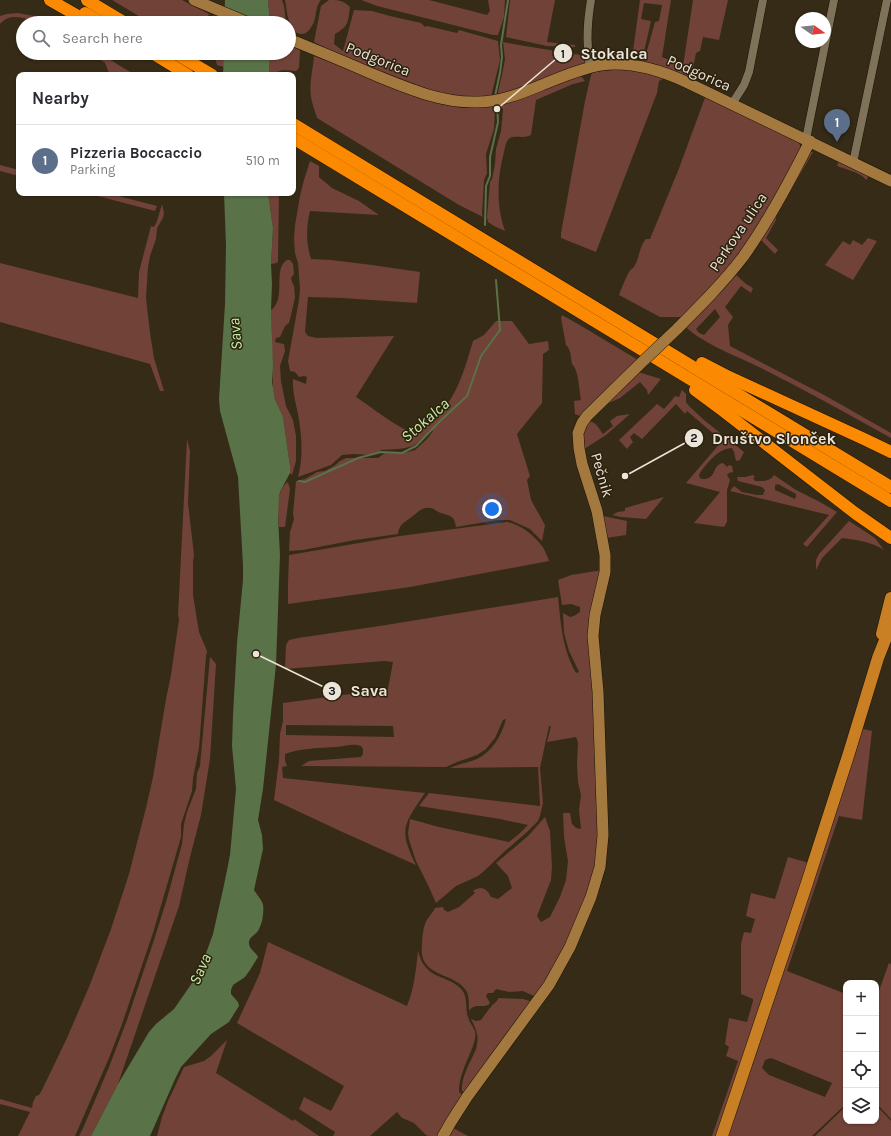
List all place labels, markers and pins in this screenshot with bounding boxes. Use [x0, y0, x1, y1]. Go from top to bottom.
callout: Stokalca [553, 39, 656, 67]
pin: 1 [824, 109, 850, 142]
callout: Društvo Slonček [684, 424, 844, 452]
callout: Sava [322, 677, 395, 705]

